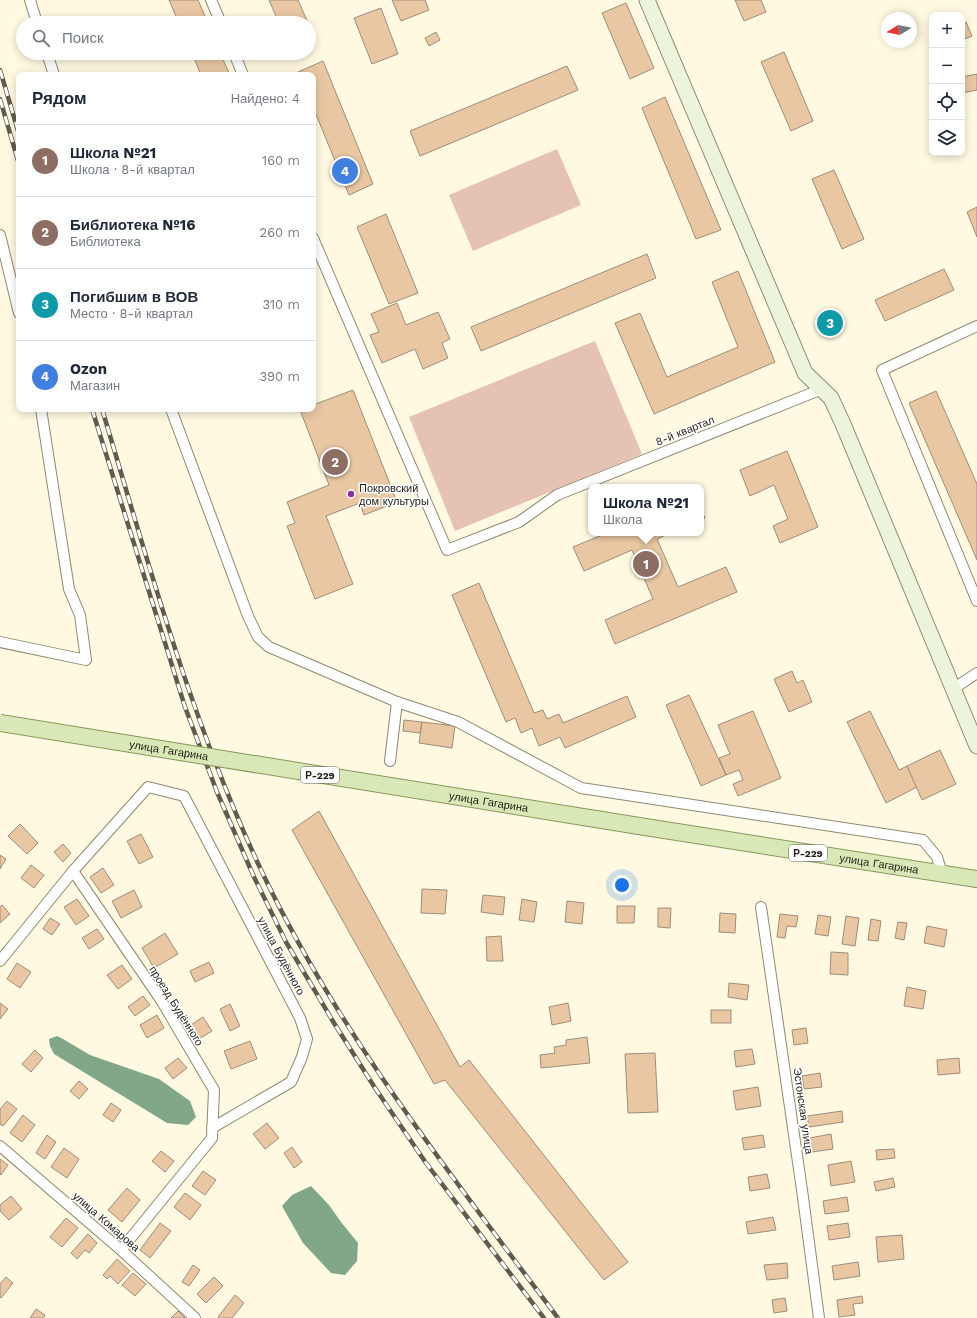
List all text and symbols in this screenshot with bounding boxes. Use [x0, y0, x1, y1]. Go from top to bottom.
north arrow [881, 12, 917, 48]
map controls [929, 12, 965, 156]
button: + [929, 12, 965, 48]
search box [16, 16, 316, 60]
icon: search [30, 27, 52, 49]
text: Поиск [62, 29, 104, 47]
button: − [929, 48, 965, 84]
button: locate [929, 84, 965, 120]
text: Рядом [32, 88, 87, 108]
text: Найдено: 4 [231, 91, 300, 106]
button: layers [929, 120, 965, 156]
text: Школа №21 [70, 144, 156, 162]
text: 1 [42, 153, 48, 168]
text: 160 m [262, 153, 300, 168]
pin: 4 [332, 156, 358, 186]
text: Школа · 8-й квартал [70, 162, 195, 177]
text: Библиотека №16 [70, 216, 195, 234]
text: 2 [41, 225, 49, 240]
text: 260 m [260, 225, 300, 240]
text: Библиотека [70, 234, 141, 249]
text: Погибшим в ВОВ [70, 288, 198, 306]
text: 3 [41, 297, 49, 312]
text: 310 m [262, 297, 300, 312]
text: Место · 8-й квартал [70, 306, 193, 321]
pin: 3 [817, 308, 843, 338]
text: Ozon [70, 360, 107, 378]
text: 4 [41, 369, 49, 384]
text: 390 m [259, 369, 300, 384]
text: Магазин [70, 378, 120, 393]
street label: 8-й квартал [654, 413, 716, 449]
pin: 2 [322, 447, 348, 477]
place label: Покровский дом культуры [359, 482, 429, 508]
popup [588, 484, 704, 536]
marker: Покровский дом культуры [346, 489, 356, 499]
text: Школа №21 [603, 494, 689, 512]
text: Школа [603, 512, 642, 527]
pin: 1 [633, 549, 659, 579]
street label: улица Гагарина [128, 737, 210, 763]
road number: Р-229 [301, 767, 339, 783]
street label: улица Гагарина [448, 789, 530, 815]
road number: Р-229 [789, 845, 827, 861]
street label: улица Гагарина [839, 851, 920, 876]
your location [612, 875, 632, 895]
street label: улица Будённого [255, 915, 307, 997]
street label: проезд Будённого [146, 964, 206, 1048]
street label: Эстонская улица [790, 1067, 816, 1156]
street label: улица Комарова [70, 1189, 143, 1255]

